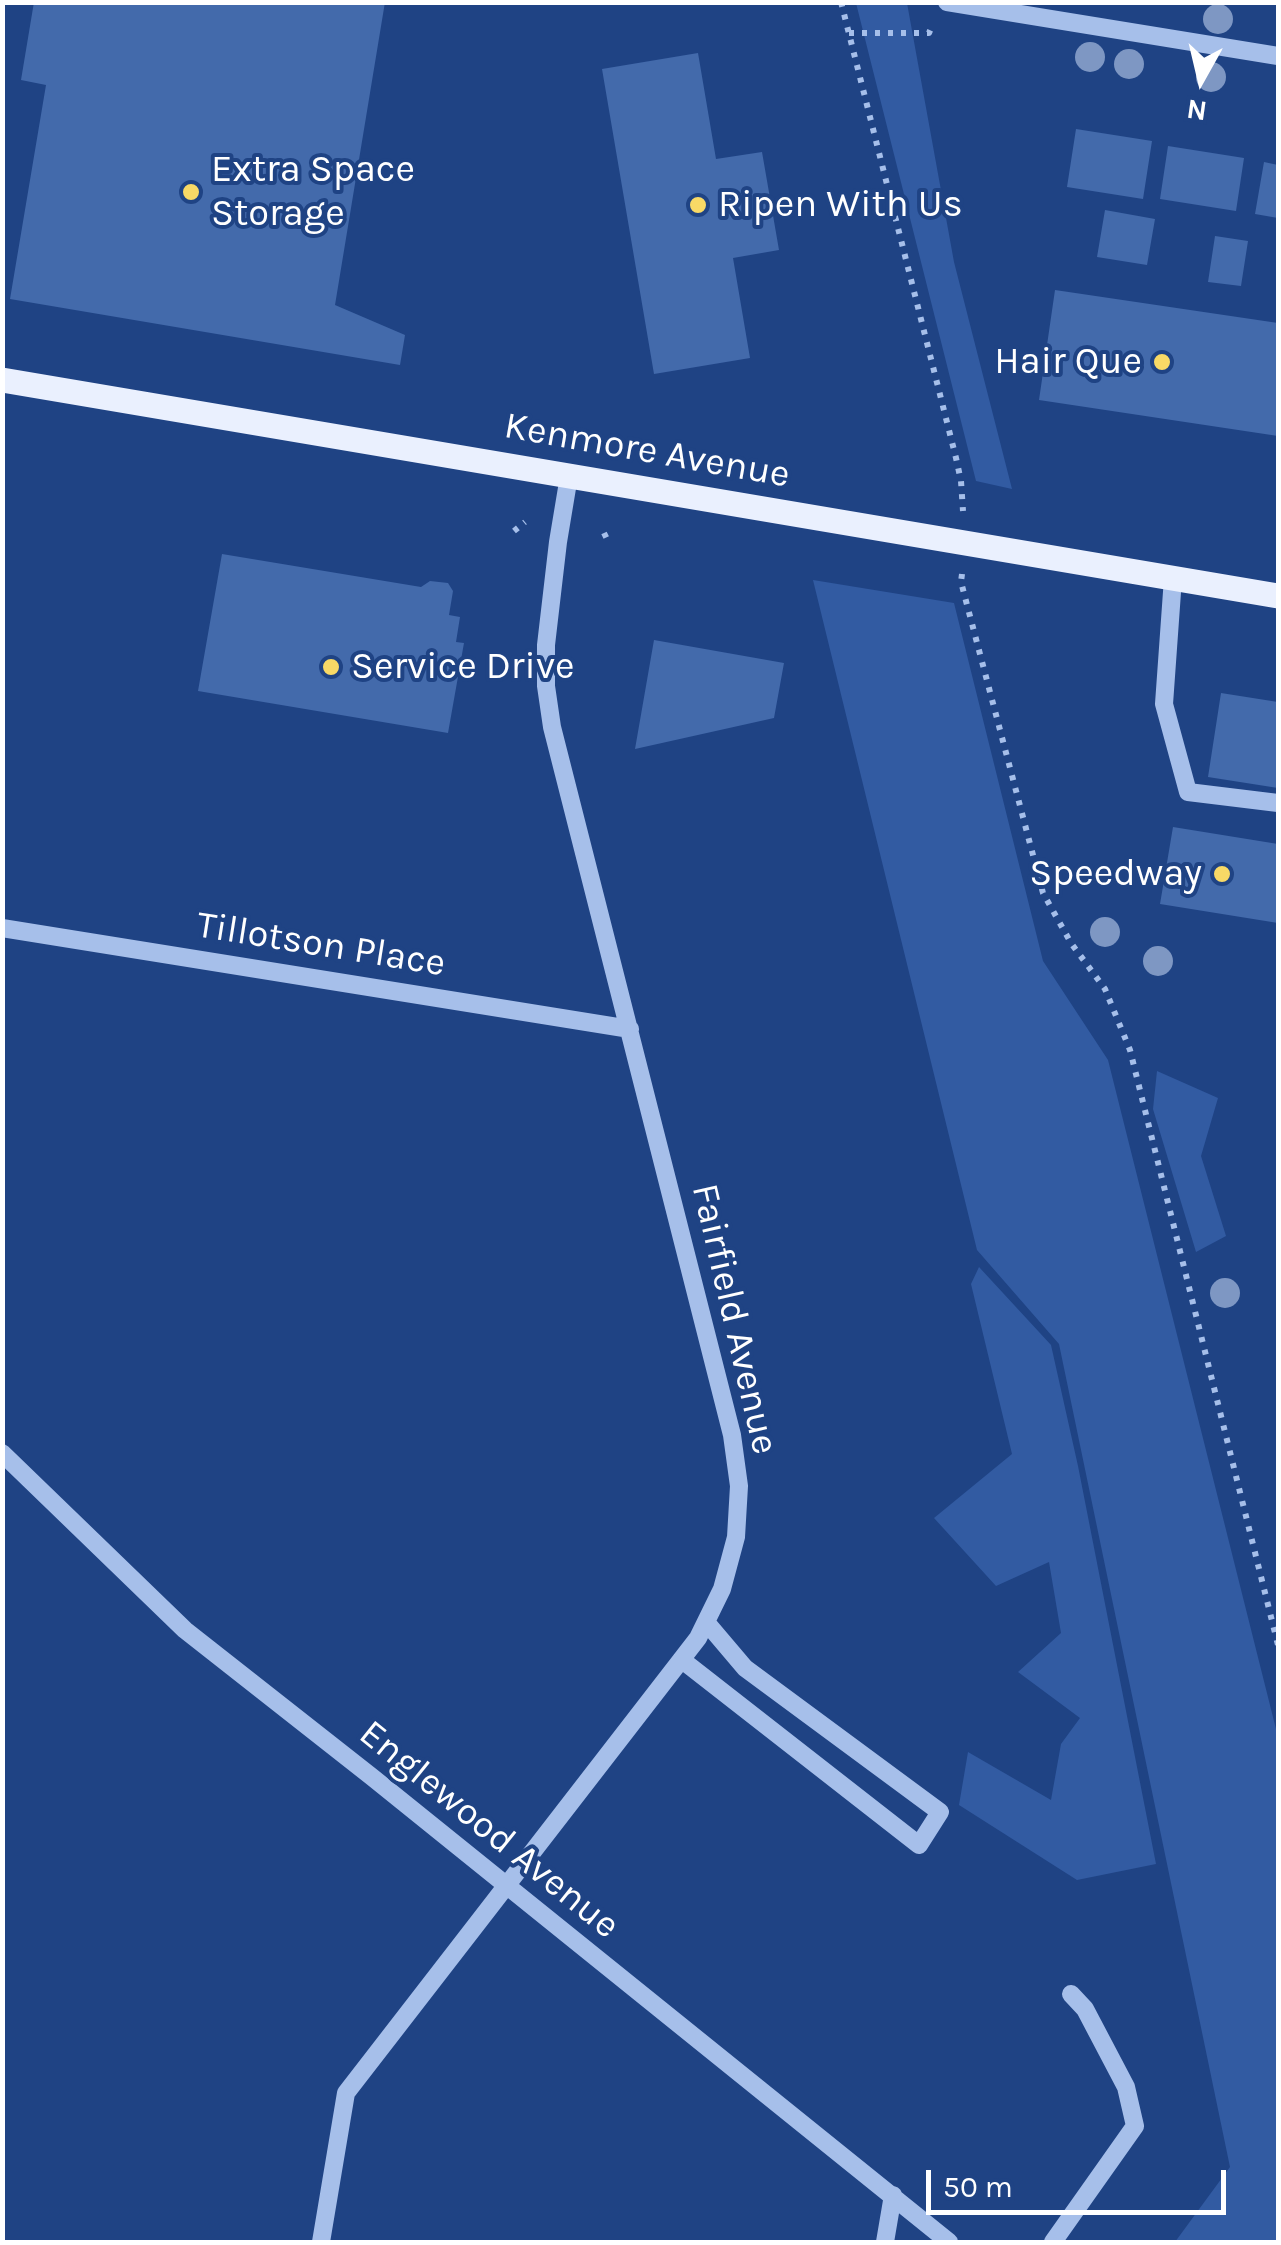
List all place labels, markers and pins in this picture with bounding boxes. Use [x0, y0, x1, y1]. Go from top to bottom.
place label: Extra Space Storage [211, 147, 415, 236]
marker: Extra Space Storage [180, 181, 202, 203]
place label: Ripen With Us [718, 182, 963, 228]
marker: Ripen With Us [687, 194, 709, 216]
place label: Hair Que [994, 339, 1142, 385]
marker: Hair Que [1151, 351, 1173, 373]
place label: Service Drive [351, 644, 575, 690]
marker: Service Drive [320, 656, 342, 678]
place label: Speedway [1029, 851, 1202, 897]
marker: Speedway [1211, 863, 1233, 885]

